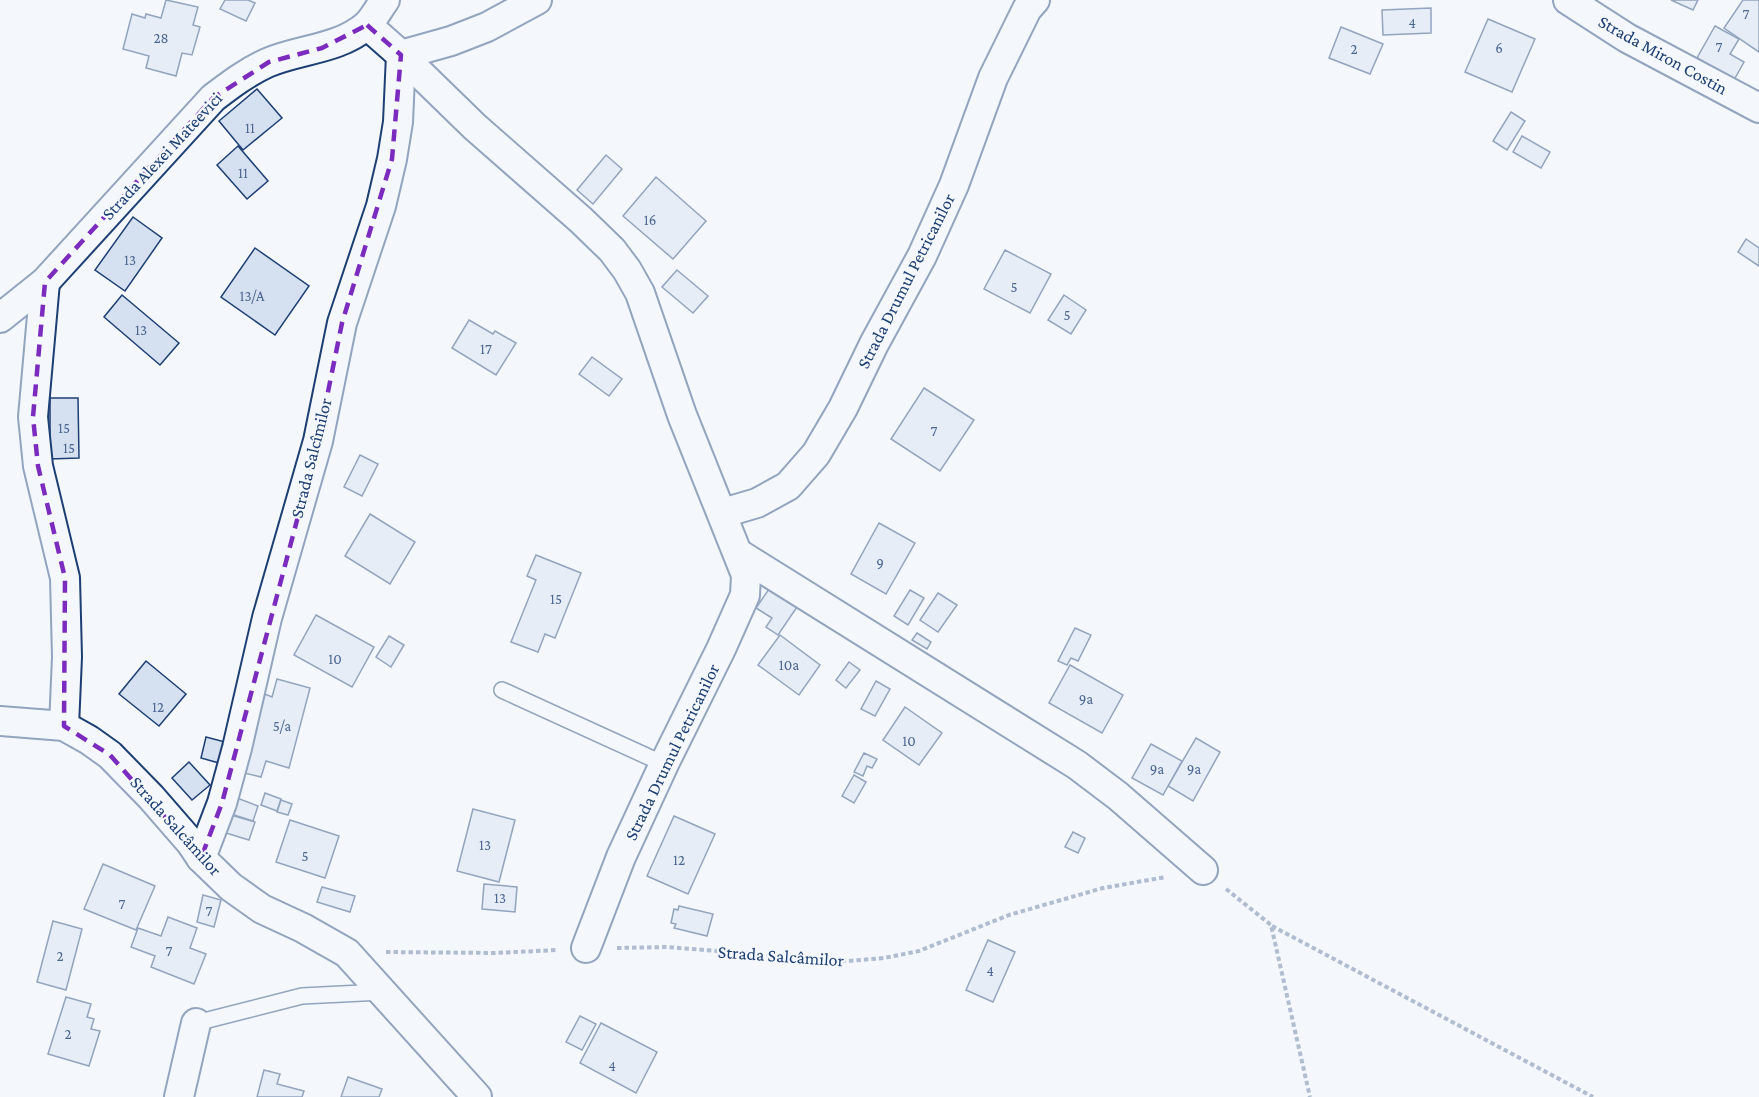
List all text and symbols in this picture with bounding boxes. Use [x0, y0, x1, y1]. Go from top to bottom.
house number: 7 [1743, 6, 1750, 22]
street label: Strada Miron Costin [1595, 11, 1731, 99]
house number: 4 [1408, 15, 1416, 31]
house number: 28 [153, 30, 169, 46]
house number: 7 [1716, 39, 1723, 55]
house number: 6 [1495, 40, 1503, 56]
house number: 2 [1350, 41, 1358, 57]
street label: Strada Alexei Mateevici [98, 88, 226, 224]
house number: 11 [245, 120, 255, 136]
house number: 11 [238, 165, 248, 181]
street label: Strada Drumul Petricanilor [853, 190, 959, 372]
house number: 16 [644, 212, 656, 228]
house number: 13 [124, 252, 136, 268]
house number: 5 [1010, 279, 1018, 295]
house number: 13/A [240, 288, 265, 304]
house number: 5 [1063, 307, 1071, 323]
house number: 13 [135, 322, 147, 338]
house number: 17 [480, 341, 492, 357]
street label: Strada Salcîmilor [286, 395, 336, 520]
house number: 15 [58, 420, 70, 436]
house number: 7 [931, 423, 938, 439]
house number: 15 [63, 440, 75, 456]
house number: 9 [876, 555, 884, 571]
house number: 15 [550, 591, 562, 607]
house number: 10 [328, 651, 342, 667]
house number: 10a [779, 657, 799, 673]
street label: Strada Drumul Petricanilor [621, 660, 724, 844]
house number: 9a [1079, 691, 1093, 707]
house number: 12 [152, 699, 164, 715]
house number: 5/a [273, 718, 291, 734]
house number: 10 [902, 733, 916, 749]
house number: 9a [1150, 761, 1164, 777]
house number: 9a [1187, 761, 1201, 777]
street label: Strada Salcâmilor [126, 772, 226, 880]
house number: 13 [479, 837, 491, 853]
house number: 5 [301, 848, 309, 864]
house number: 12 [673, 852, 685, 868]
house number: 13 [494, 890, 506, 906]
house number: 7 [119, 896, 126, 912]
house number: 7 [206, 903, 213, 919]
street label: Strada Salcâmilor [717, 942, 845, 970]
house number: 7 [166, 943, 173, 959]
house number: 2 [56, 948, 64, 964]
house number: 4 [986, 963, 994, 979]
house number: 2 [64, 1026, 72, 1042]
house number: 4 [608, 1058, 616, 1074]

